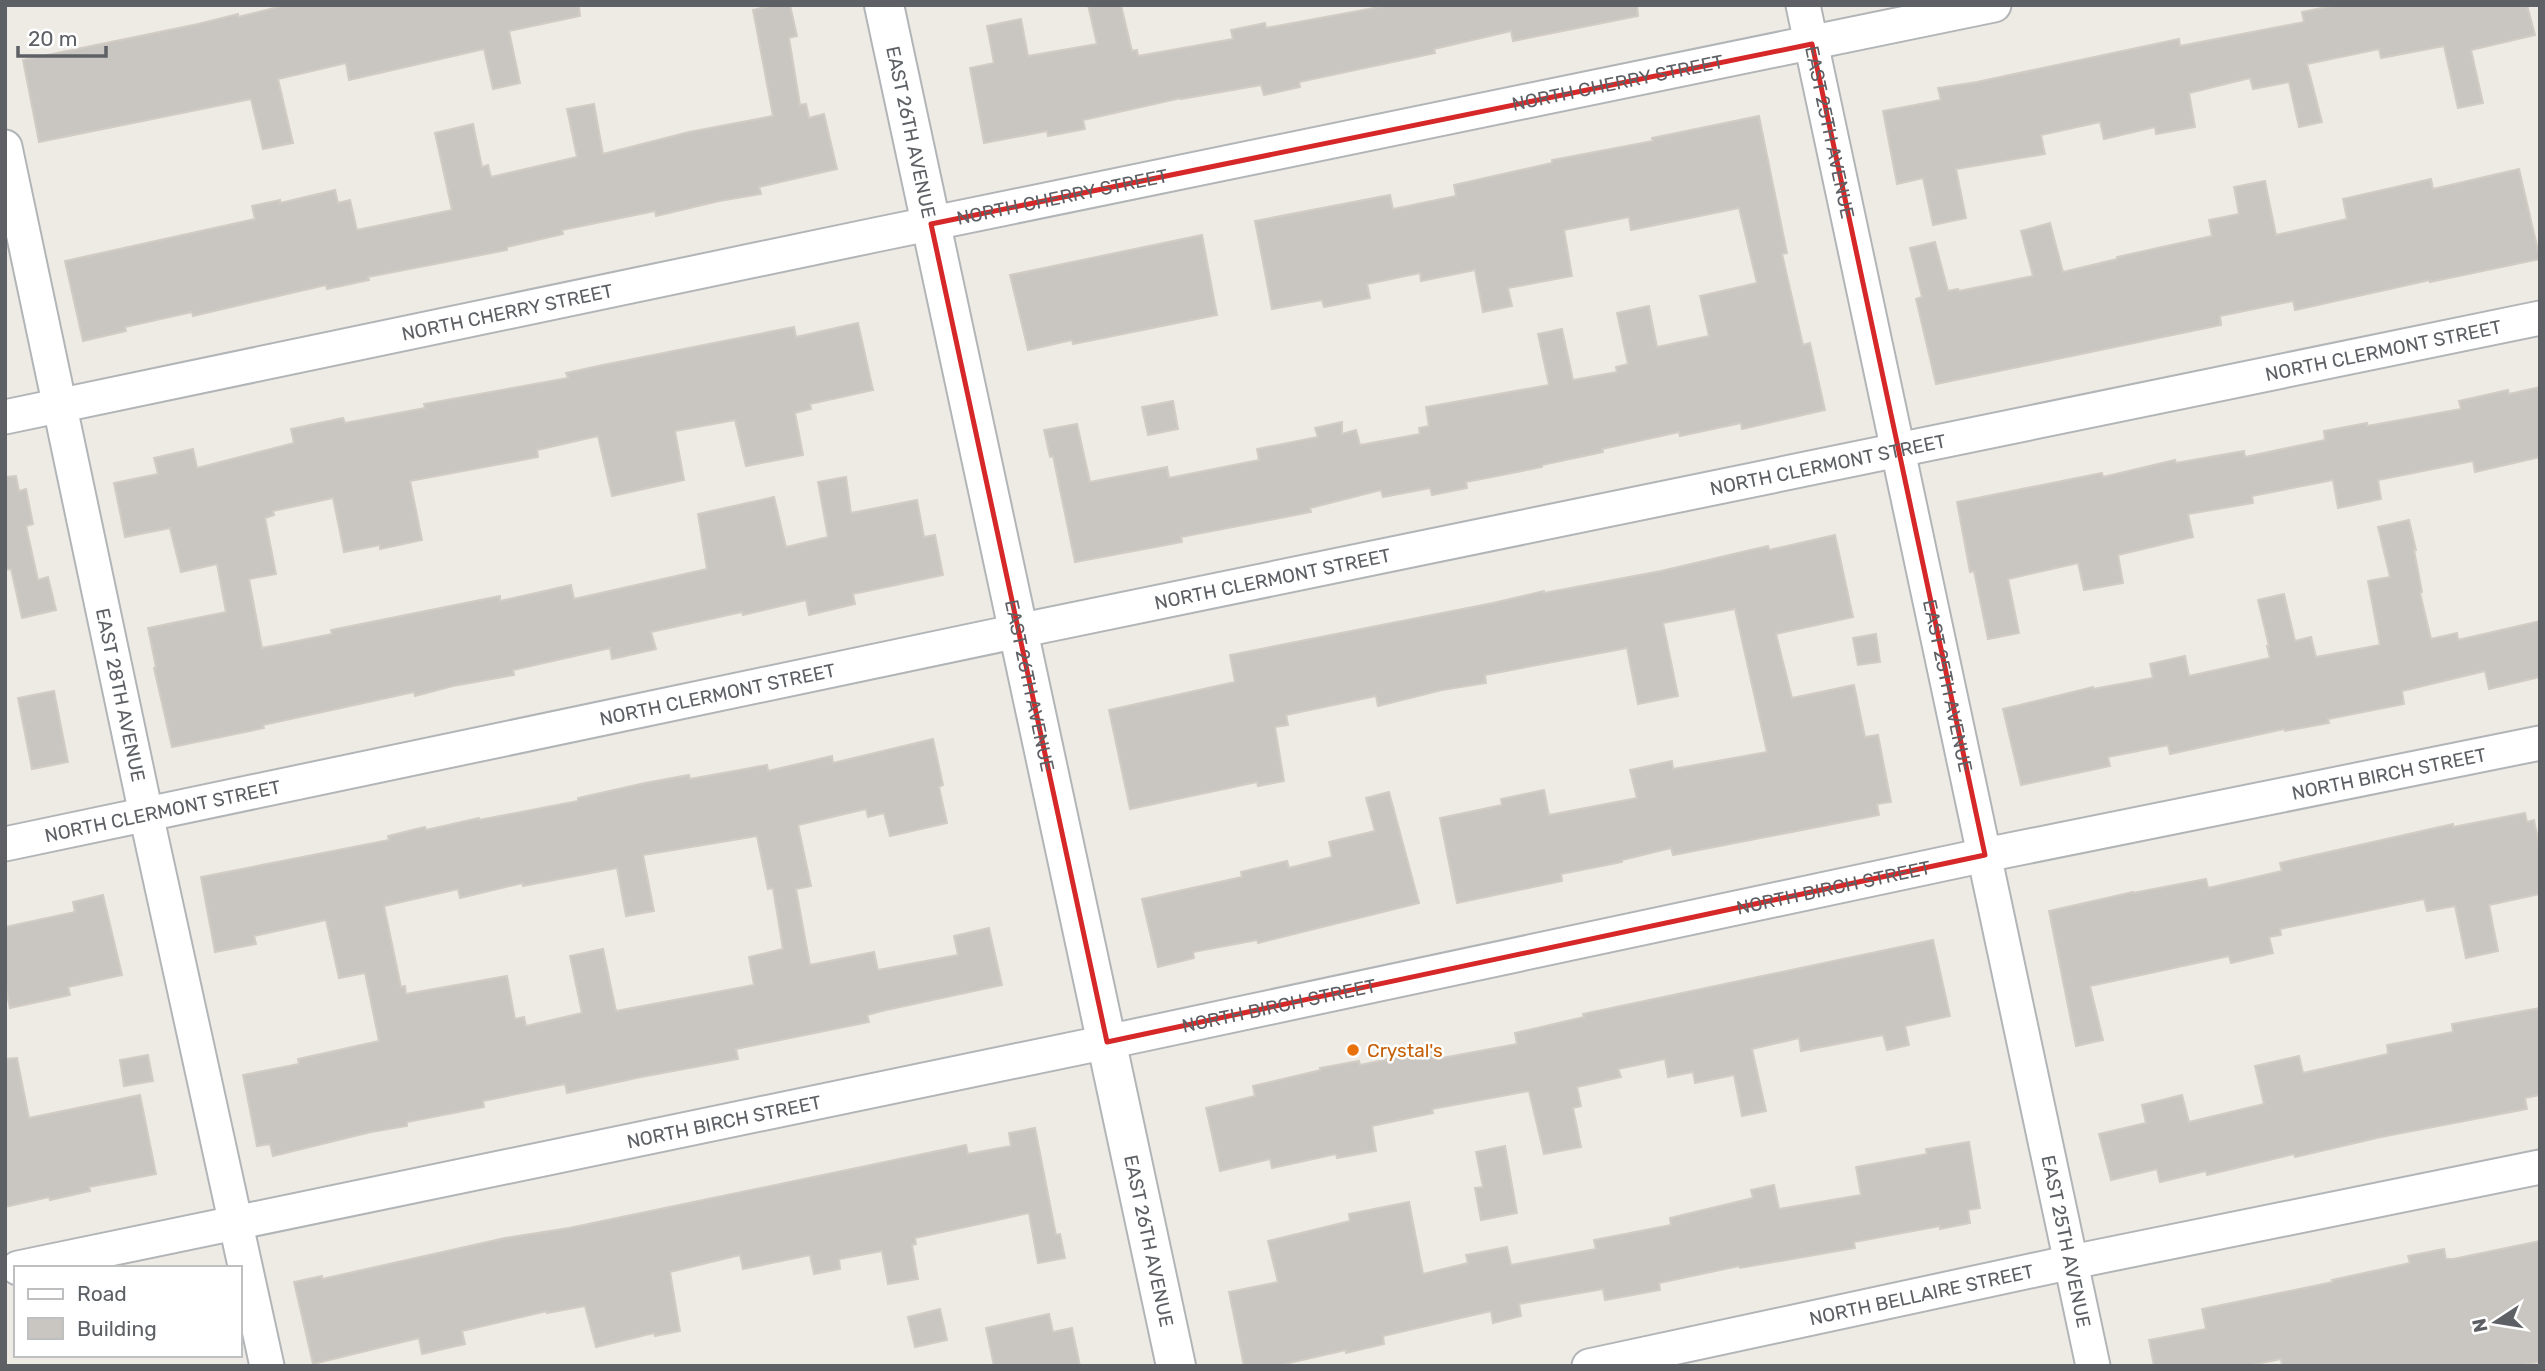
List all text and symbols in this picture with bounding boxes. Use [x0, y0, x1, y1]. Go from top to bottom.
scale bar [18, 14, 105, 58]
text: 20 m [28, 26, 77, 51]
street label: EAST 26TH AVENUE [881, 44, 940, 220]
street label: EAST 25TH AVENUE [1800, 44, 1859, 221]
street label: NORTH CHERRY STREET [1510, 50, 1726, 116]
street label: NORTH CHERRY STREET [955, 164, 1170, 230]
street label: NORTH CHERRY STREET [399, 279, 615, 346]
street label: NORTH CLERMONT STREET [2263, 315, 2503, 386]
street label: NORTH CLERMONT STREET [1708, 429, 1948, 500]
street label: NORTH CLERMONT STREET [1153, 544, 1393, 615]
street label: EAST 26TH AVENUE [1000, 597, 1059, 774]
street label: EAST 25TH AVENUE [1918, 597, 1977, 774]
street label: EAST 28TH AVENUE [91, 606, 150, 784]
street label: NORTH CLERMONT STREET [597, 659, 838, 731]
street label: NORTH BIRCH STREET [2290, 743, 2488, 805]
street label: NORTH CLERMONT STREET [43, 775, 283, 847]
street label: NORTH BIRCH STREET [1734, 856, 1933, 920]
street label: NORTH BIRCH STREET [1180, 974, 1378, 1038]
place label: Crystal's [1367, 1039, 1443, 1062]
marker: Crystal's [1345, 1042, 1361, 1058]
street label: NORTH BIRCH STREET [625, 1091, 823, 1153]
street label: EAST 26TH AVENUE [1119, 1153, 1178, 1329]
street label: EAST 25TH AVENUE [2036, 1153, 2096, 1330]
street label: NORTH BELLAIRE STREET [1807, 1260, 2036, 1330]
legend [14, 1266, 242, 1357]
text: Road [77, 1281, 127, 1306]
north arrow [2461, 1287, 2531, 1357]
text: Building [77, 1316, 157, 1341]
text: N [2467, 1316, 2493, 1335]

